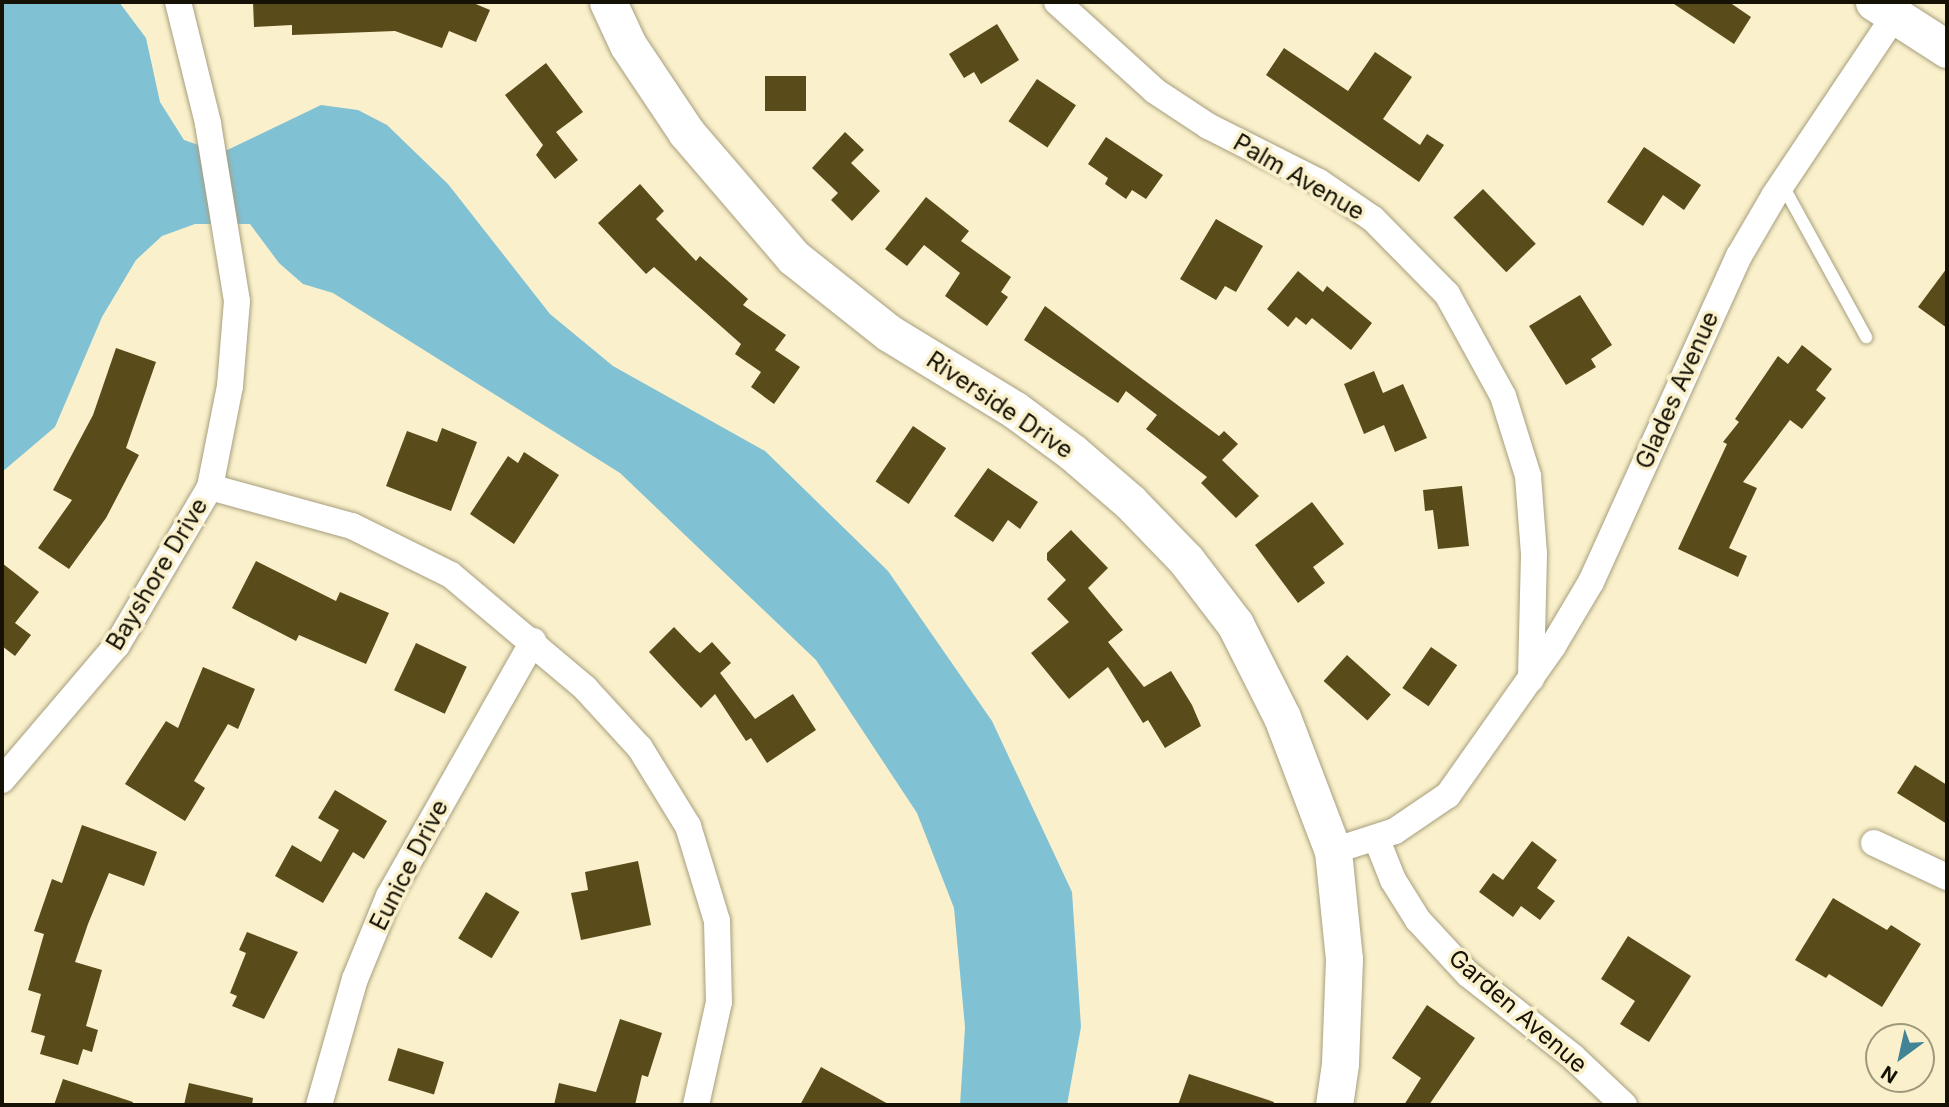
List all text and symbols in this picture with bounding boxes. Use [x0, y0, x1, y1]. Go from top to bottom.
street label: Palm Avenue [1228, 128, 1370, 226]
street label: Glades Avenue [1629, 307, 1725, 473]
street label: Riverside Drive [921, 345, 1079, 465]
street label: Bayshore Drive [100, 493, 214, 655]
street label: Eunice Drive [364, 795, 454, 935]
street label: Garden Avenue [1443, 943, 1593, 1079]
north arrow [1865, 1023, 1935, 1093]
text: N [1877, 1061, 1902, 1088]

